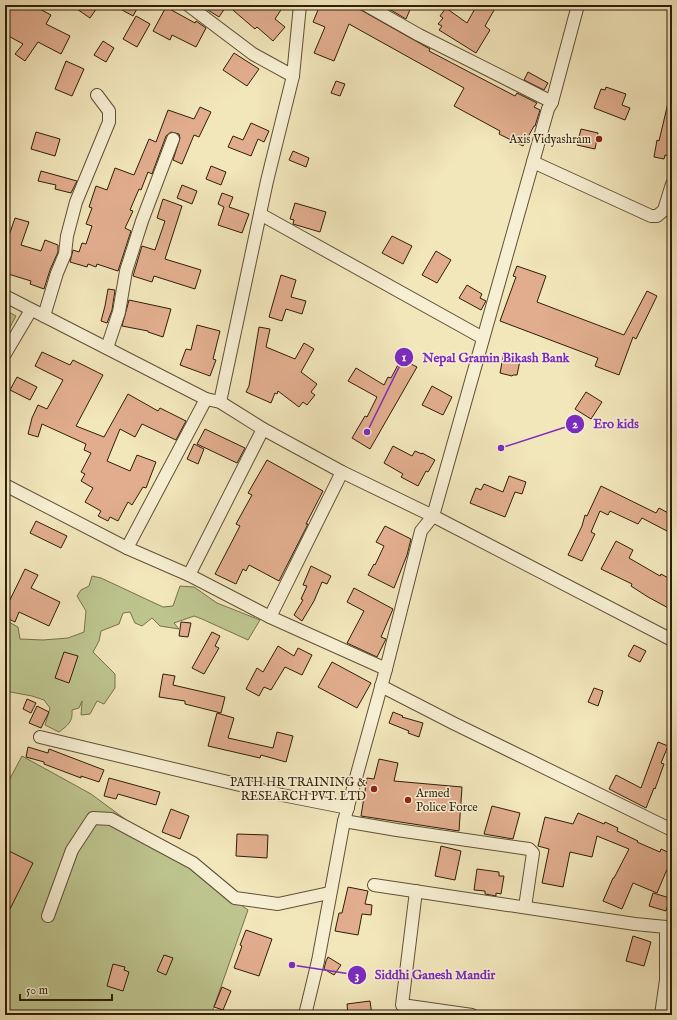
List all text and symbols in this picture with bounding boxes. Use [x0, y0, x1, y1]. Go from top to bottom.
place label: Axis Vidyashram [508, 132, 591, 147]
marker: Axis Vidyashram [594, 134, 604, 144]
callout: Nepal Gramin Bikash Bank [394, 345, 577, 370]
text: 1 [402, 350, 407, 365]
text: Nepal Gramin Bikash Bank [421, 350, 571, 367]
callout: Ero kids [565, 411, 646, 436]
text: Ero kids [593, 416, 639, 433]
text: 2 [572, 417, 578, 432]
place label: PATH HR TRAINING & RESEARCH PVT. LTD [230, 775, 366, 804]
marker: PATH HR TRAINING & RESEARCH PVT. LTD [369, 784, 379, 794]
place label: Armed Police Force [415, 786, 478, 815]
marker: Armed Police Force [403, 795, 413, 805]
callout: Siddhi Ganesh Mandir [347, 962, 503, 987]
text: Siddhi Ganesh Mandir [375, 967, 495, 984]
text: 3 [355, 968, 359, 983]
scale bar [20, 976, 112, 1002]
text: 50 m [26, 983, 48, 998]

